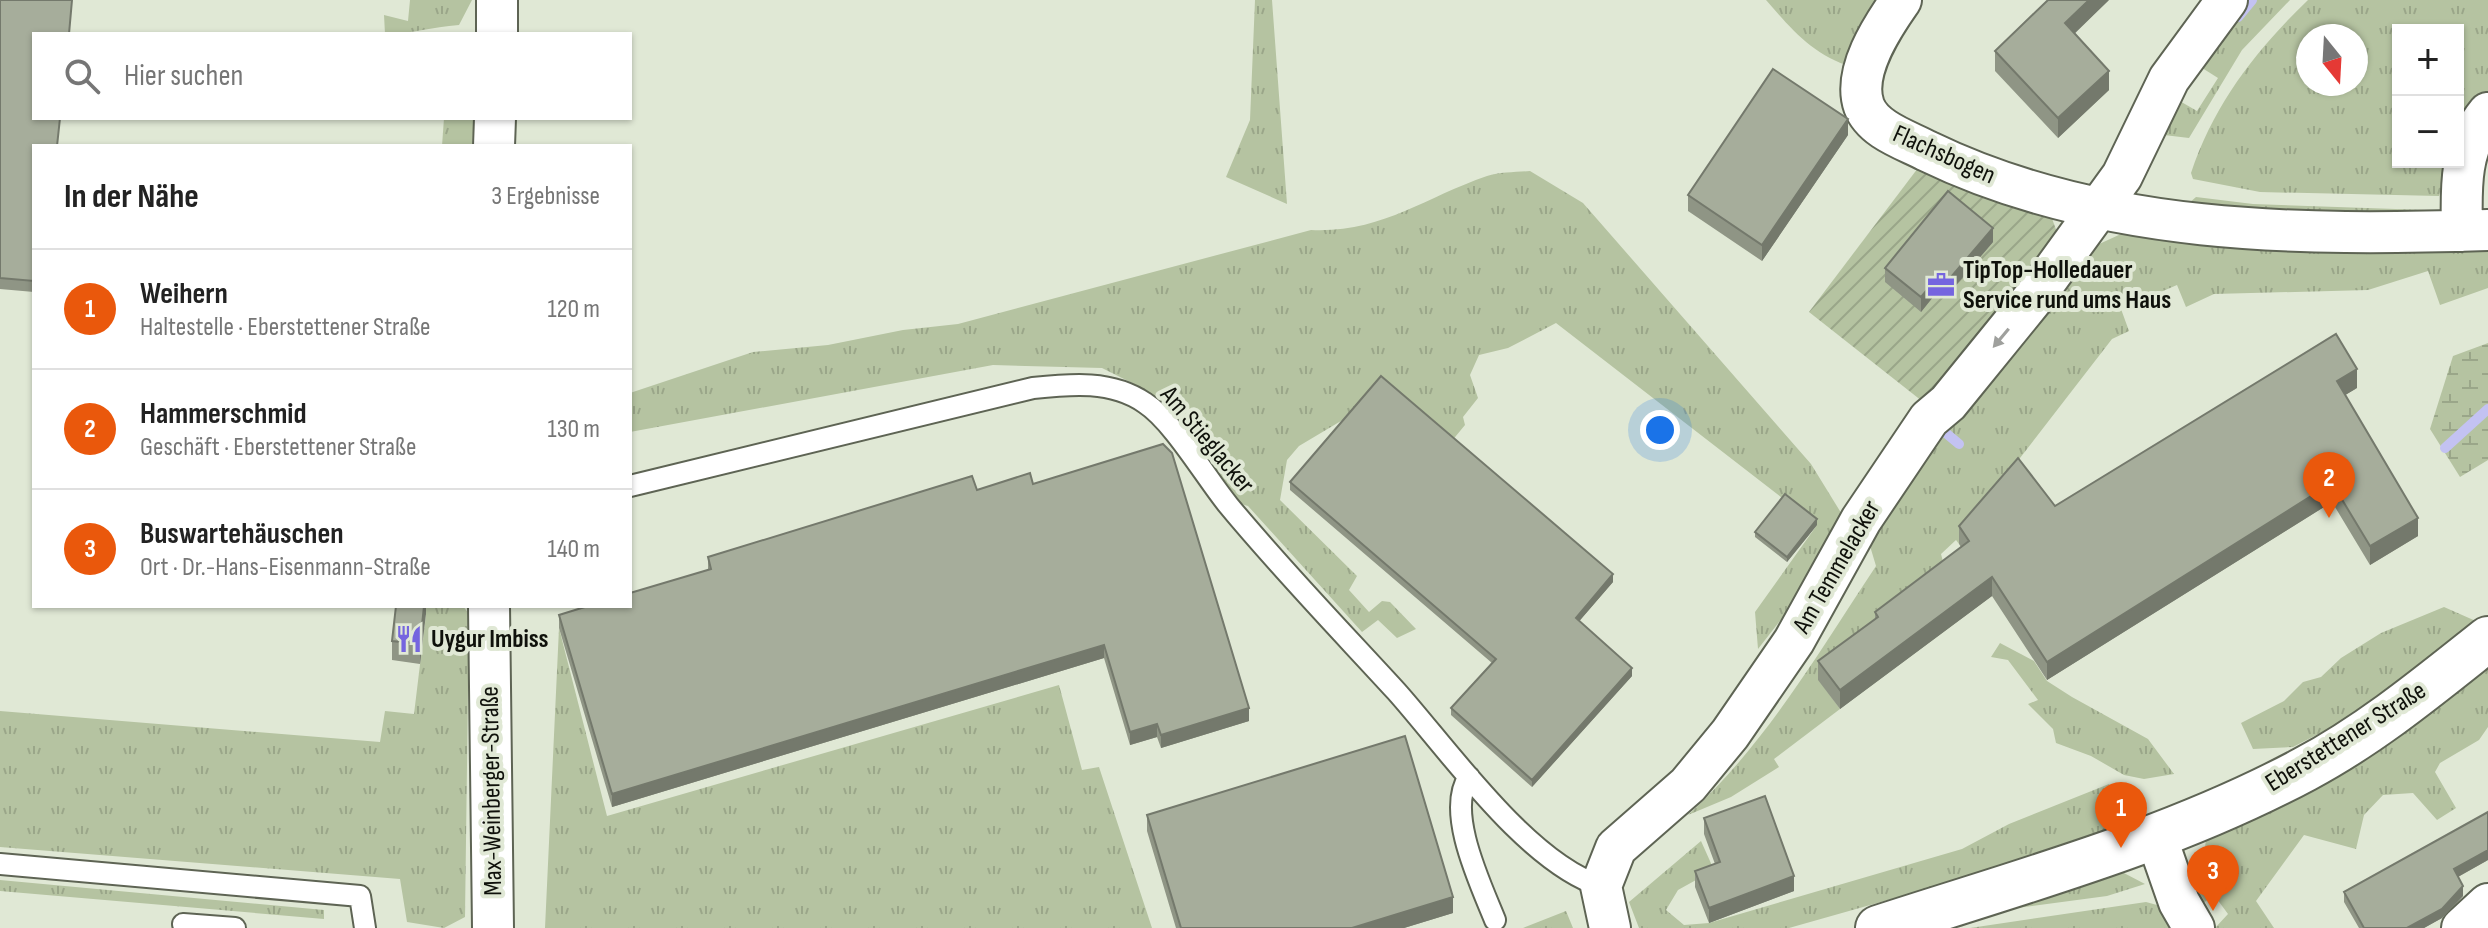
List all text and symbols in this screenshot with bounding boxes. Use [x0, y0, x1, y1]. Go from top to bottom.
north arrow [2296, 24, 2368, 96]
map controls [2392, 24, 2464, 168]
button: + [2392, 24, 2464, 96]
search box [32, 32, 632, 120]
icon: search [60, 54, 104, 98]
text: Hier suchen [124, 58, 243, 94]
button: − [2392, 96, 2464, 168]
street label: Flachsbogen [1888, 119, 2000, 191]
text: In der Nähe [64, 176, 199, 217]
text: 3 Ergebnisse [491, 181, 600, 212]
place label: TipTop-Holledauer Service rund ums Haus [1963, 255, 2171, 316]
office icon: TipTop-Holledauer Service rund ums Haus [1926, 270, 1956, 300]
text: Weihern [140, 276, 228, 312]
text: 1 [85, 294, 95, 325]
text: 120 m [547, 294, 600, 325]
text: Haltestelle · Eberstettener Straße [140, 312, 431, 343]
one-way arrow [1993, 327, 2010, 347]
street label: Am Stieglacker [1153, 380, 1261, 500]
text: Hammerschmid [140, 396, 306, 432]
your location [1640, 410, 1680, 450]
text: 2 [84, 414, 96, 445]
text: 130 m [548, 414, 600, 445]
text: Geschäft · Eberstettener Straße [140, 432, 416, 463]
pin: 2 [2303, 452, 2355, 518]
street label: Am Temmelacker [1786, 495, 1888, 640]
text: Buswartehäuschen [140, 516, 344, 552]
text: 3 [84, 534, 96, 565]
text: 140 m [548, 534, 600, 565]
text: Ort · Dr.-Hans-Eisenmann-Straße [140, 552, 431, 583]
restaurant icon: Uygur Imbiss [394, 624, 424, 654]
place label: Uygur Imbiss [431, 624, 549, 655]
street label: Eberstettener Straße [2260, 675, 2432, 799]
street label: Max-Weinberger-Straße [475, 686, 509, 896]
pin: 1 [2095, 782, 2147, 848]
pin: 3 [2187, 845, 2239, 911]

